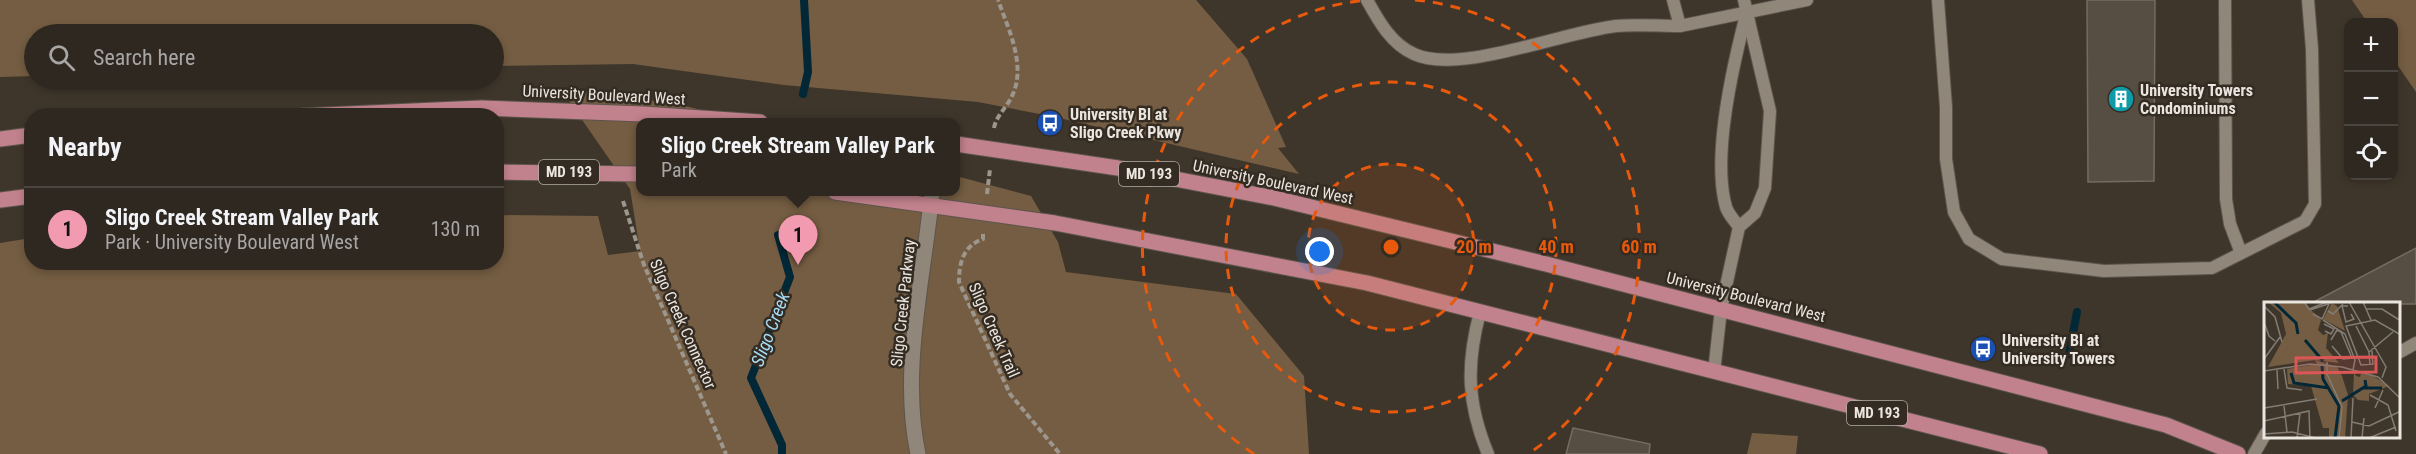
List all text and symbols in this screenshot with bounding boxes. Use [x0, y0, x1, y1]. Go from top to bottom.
map controls [2344, 18, 2398, 180]
button: + [2344, 18, 2398, 72]
search box [24, 24, 504, 90]
icon: search [45, 41, 78, 74]
text: Search here [93, 45, 195, 70]
button: − [2344, 72, 2398, 126]
street label: University Boulevard West [522, 81, 686, 109]
place label: University Towers Condominiums [2140, 81, 2253, 118]
building icon: University Towers Condominiums [2106, 84, 2136, 114]
place label: University Bl at Sligo Creek Pkwy [1070, 105, 1181, 142]
bus stop icon: University Bl at Sligo Creek Pkwy [1035, 108, 1065, 138]
popup [636, 118, 960, 196]
button: locate [2344, 126, 2398, 180]
text: Nearby [48, 132, 122, 162]
text: Sligo Creek Stream Valley Park [661, 133, 935, 158]
street label: University Boulevard West [1191, 156, 1355, 208]
text: Park [661, 158, 697, 182]
road number: MD 193 [539, 160, 599, 184]
road number: MD 193 [1119, 162, 1179, 186]
text: Sligo Creek Stream Valley Park [105, 205, 379, 230]
pin: 1 [778, 216, 818, 265]
text: 1 [62, 217, 73, 241]
text: 130 m [431, 217, 480, 241]
text: Park · University Boulevard West [105, 230, 359, 254]
text: 20 m [1456, 236, 1492, 257]
text: 40 m [1538, 236, 1574, 257]
text: 60 m [1621, 236, 1657, 257]
your location [1305, 237, 1334, 266]
centre of rings [1381, 237, 1401, 257]
street label: Sligo Creek Parkway [887, 238, 919, 368]
street label: Sligo Creek Connector [646, 256, 720, 392]
street label: University Boulevard West [1664, 268, 1828, 326]
street label: Sligo Creek Trail [965, 280, 1023, 380]
water label: Sligo Creek [746, 288, 794, 369]
inset map [2264, 302, 2401, 439]
place label: University Bl at University Towers [2002, 331, 2115, 368]
bus stop icon: University Bl at University Towers [1968, 334, 1998, 364]
road number: MD 193 [1847, 401, 1907, 425]

